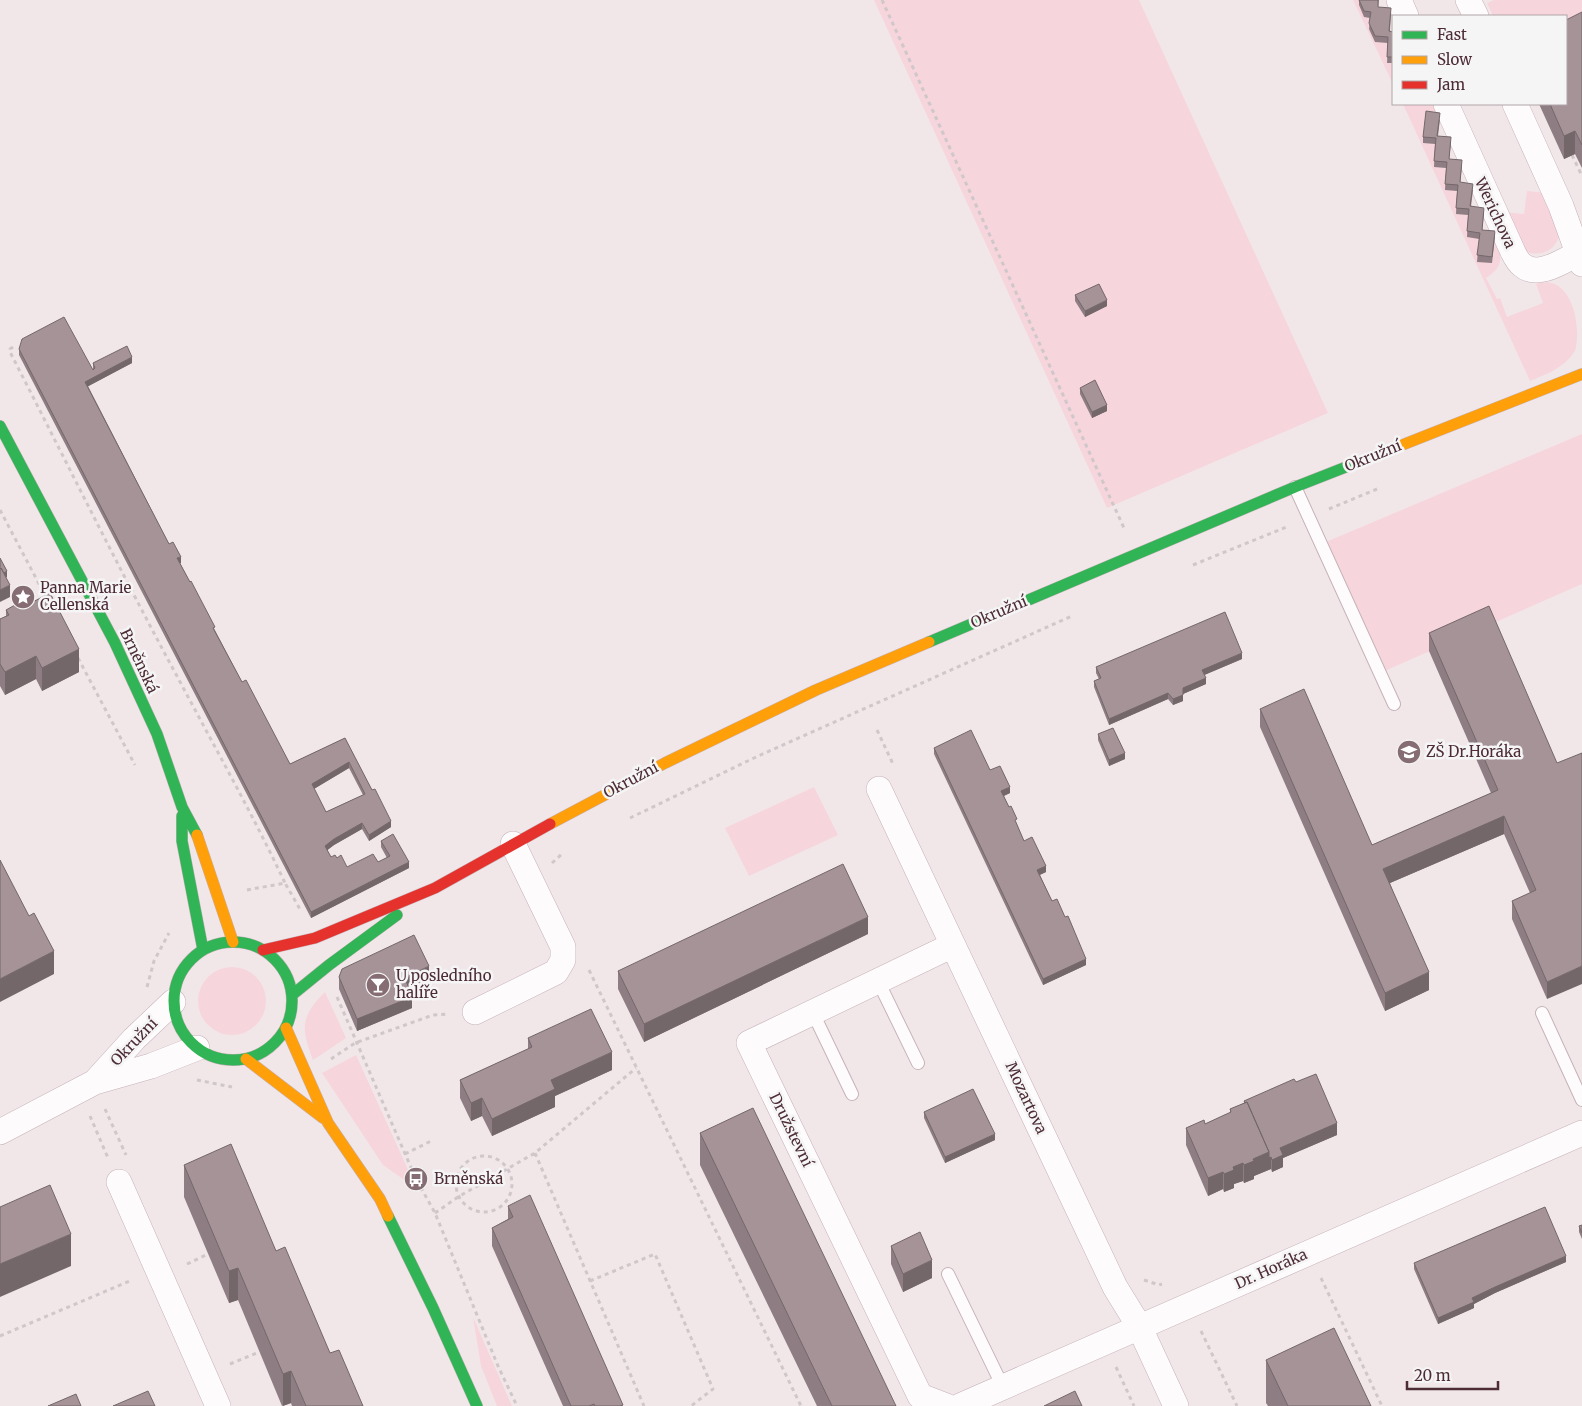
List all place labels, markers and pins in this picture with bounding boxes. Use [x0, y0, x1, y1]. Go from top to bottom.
place label: Panna Marie Cellenská [40, 578, 131, 614]
place icon: Panna Marie Cellenská [10, 584, 36, 610]
school or university icon: ZŠ Dr.Horáka [1396, 739, 1422, 765]
place label: ZŠ Dr.Horáka [1426, 741, 1521, 761]
place label: U posledního halíře [396, 966, 492, 1002]
bar icon: U posledního halíře [365, 972, 391, 998]
bus stop icon: Brněnská [403, 1166, 429, 1192]
place label: Brněnská [434, 1169, 503, 1188]

